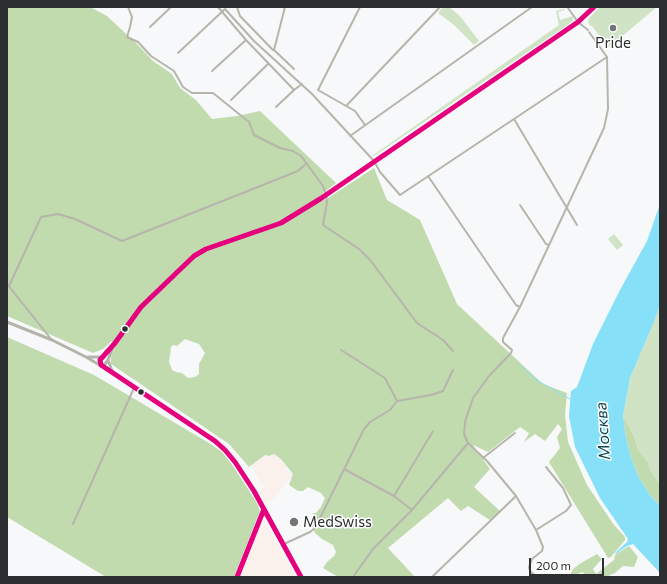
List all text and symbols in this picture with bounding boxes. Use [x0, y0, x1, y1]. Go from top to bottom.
marker: Pride [608, 23, 618, 33]
place label: Pride [595, 34, 631, 52]
unlabelled marker [120, 324, 130, 334]
unlabelled marker [136, 387, 146, 397]
water label: Москва [591, 401, 615, 461]
place label: MedSwiss [303, 513, 372, 531]
marker: MedSwiss [288, 516, 300, 528]
scale bar [531, 550, 606, 576]
text: 200 m [536, 558, 571, 572]

